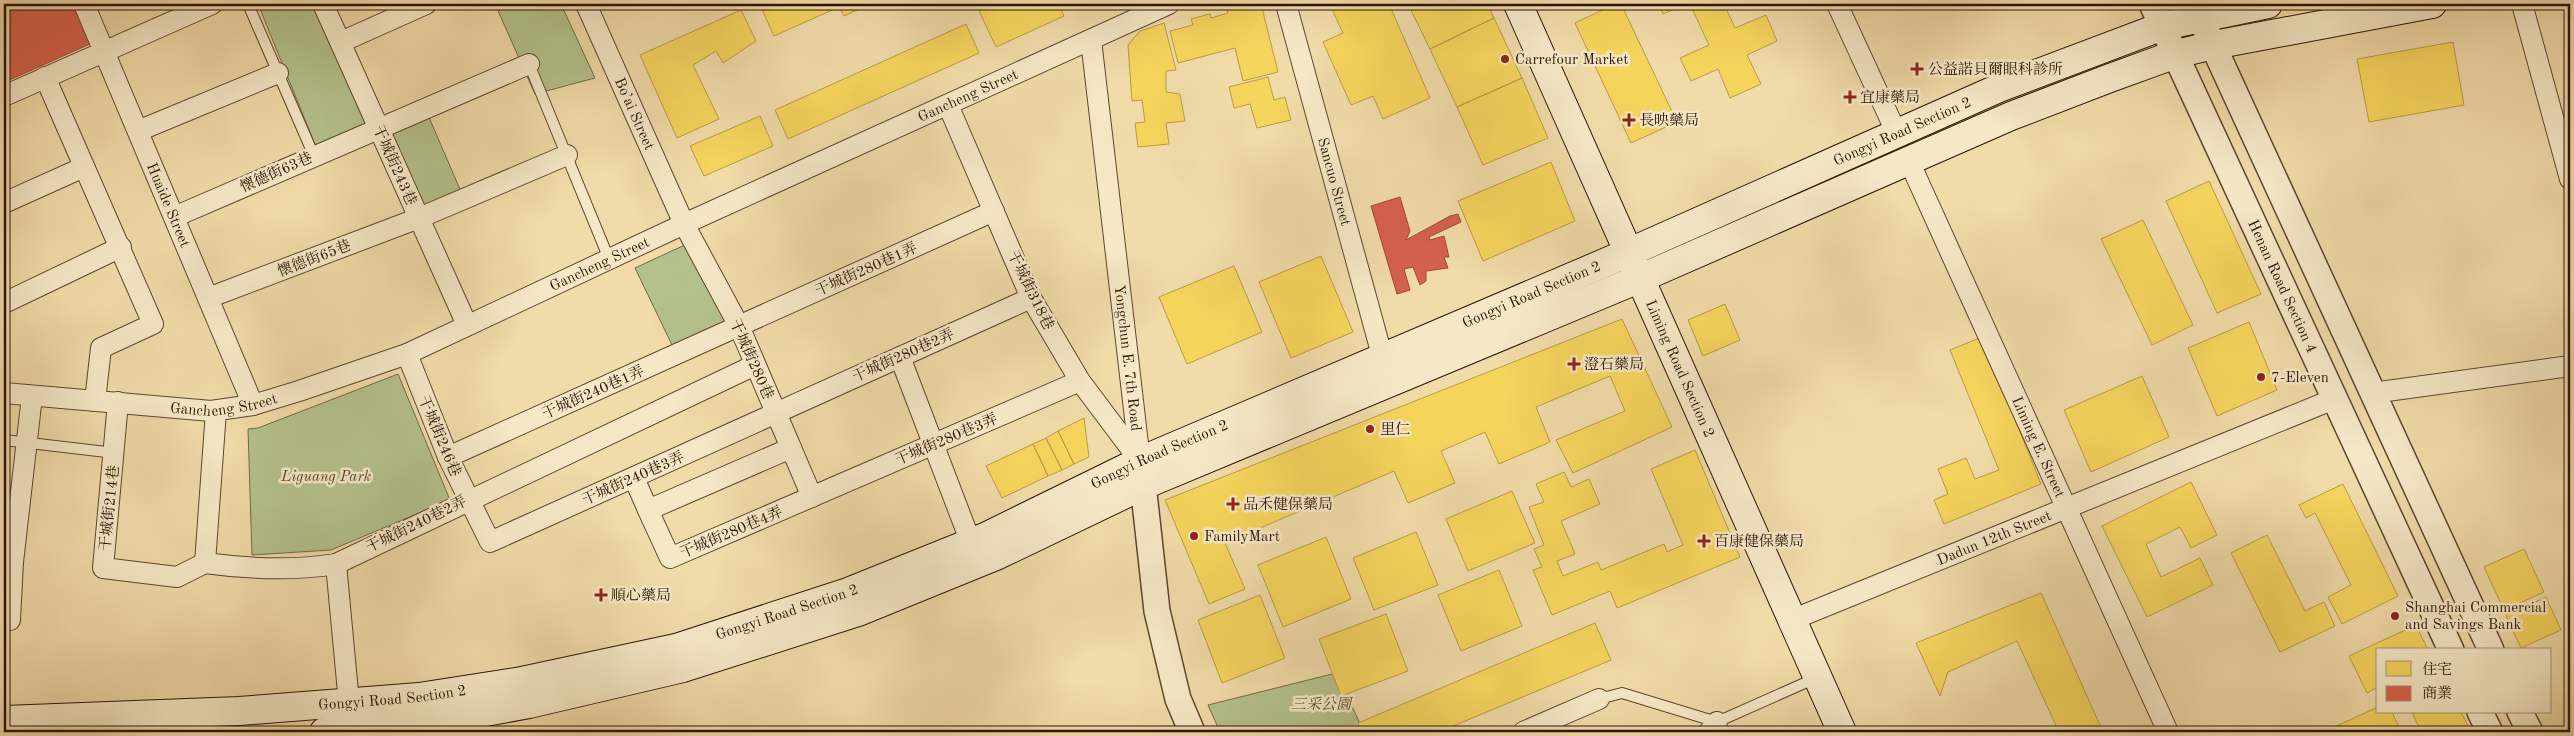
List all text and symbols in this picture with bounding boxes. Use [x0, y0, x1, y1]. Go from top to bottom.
marker: Carrefour Market [1499, 53, 1511, 65]
place label: Carrefour Market [1515, 53, 1629, 68]
place label: 公益諾貝爾眼科診所 [1928, 61, 2063, 78]
marker: 公益諾貝爾眼科診所 [1910, 62, 1924, 76]
street label: Gancheng Street [916, 67, 1021, 126]
street label: Bo’ai Street [611, 76, 656, 153]
place label: 宜康藥局 [1860, 89, 1920, 106]
marker: 宜康藥局 [1844, 91, 1856, 103]
street label: Gongyi Road Section 2 [1832, 95, 1974, 170]
place label: 長映藥局 [1639, 112, 1699, 129]
marker: 長映藥局 [1623, 114, 1635, 126]
street label: 干城街243巷 [369, 122, 420, 208]
street label: Sancuo Street [1314, 136, 1352, 228]
street label: 懷德街63巷 [237, 149, 315, 196]
street label: Huaide Street [143, 161, 192, 250]
street label: Henan Road Section 4 [2244, 218, 2318, 356]
street label: Gancheng Street [548, 235, 652, 295]
street label: 懷德街65巷 [275, 237, 353, 280]
street label: 干城街280巷1弄 [813, 239, 920, 300]
street label: 干城街318巷 [1004, 248, 1057, 333]
street label: Gongyi Road Section 2 [1460, 259, 1603, 332]
street label: Yongchun E. 7th Road [1111, 284, 1142, 432]
street label: Liming Road Section 2 [1642, 298, 1716, 440]
street label: 干城街280巷 [726, 316, 777, 402]
street label: 干城街280巷2弄 [850, 325, 957, 386]
place label: 澄石藥局 [1584, 356, 1644, 373]
marker: 澄石藥局 [1568, 358, 1580, 370]
street label: 干城街240巷1弄 [540, 362, 647, 423]
marker: 7-Eleven [2255, 371, 2267, 383]
place label: 7-Eleven [2271, 371, 2329, 386]
street label: Gancheng Street [169, 392, 279, 420]
street label: 干城街246巷 [415, 393, 464, 479]
street label: Liming E. Street [2008, 395, 2067, 500]
street label: 干城街280巷3弄 [892, 410, 1000, 469]
street label: Gongyi Road Section 2 [1089, 418, 1231, 493]
place label: 里仁 [1380, 421, 1410, 438]
marker: 里仁 [1364, 423, 1376, 435]
street label: 干城街240巷3弄 [580, 448, 687, 509]
street label: 干城街214巷 [97, 464, 122, 552]
park label: Liguang Park [280, 470, 371, 485]
street label: 干城街240巷2弄 [363, 493, 469, 556]
place label: 品禾健保藥局 [1243, 496, 1333, 513]
marker: 品禾健保藥局 [1227, 498, 1239, 510]
street label: 干城街280巷4弄 [677, 503, 785, 562]
street label: Dadun 12th Street [1935, 509, 2054, 569]
marker: FamilyMart [1188, 530, 1200, 542]
place label: FamilyMart [1204, 530, 1280, 545]
place label: 百康健保藥局 [1714, 533, 1804, 550]
marker: 百康健保藥局 [1698, 535, 1710, 547]
street label: Gongyi Road Section 2 [714, 583, 861, 644]
place label: 順心藥局 [611, 587, 671, 604]
marker: 順心藥局 [595, 589, 607, 601]
place label: Shanghai Commercial and Savings Bank [2405, 601, 2546, 633]
marker: Shanghai Commercial and Savings Bank [2389, 610, 2401, 622]
legend [2376, 648, 2552, 714]
text: 住宅 [2422, 661, 2452, 678]
street label: Gongyi Road Section 2 [318, 684, 468, 714]
text: 商業 [2422, 685, 2452, 702]
park label: 三采公園 [1291, 696, 1353, 713]

